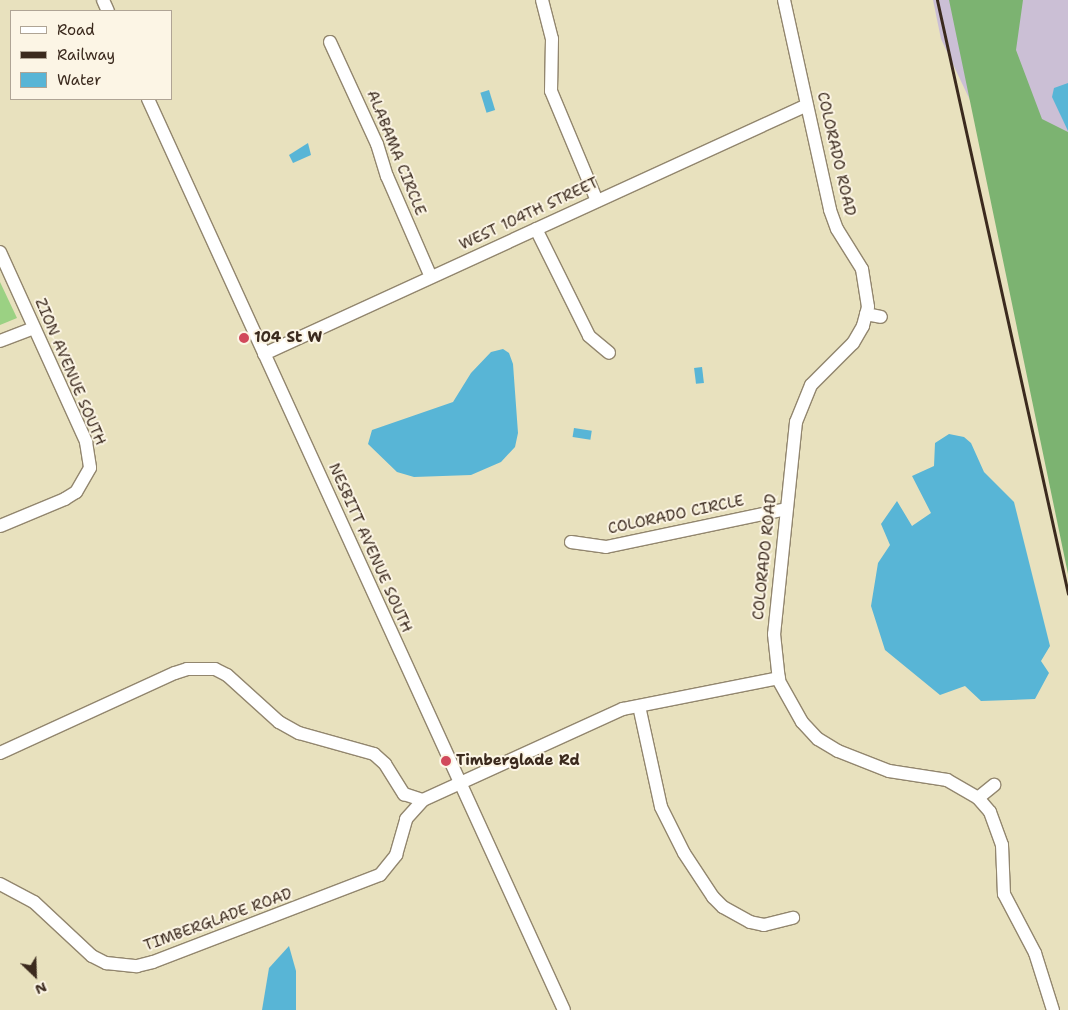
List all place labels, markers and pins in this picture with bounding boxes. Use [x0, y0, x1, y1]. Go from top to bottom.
place label: 104 St W [254, 329, 322, 347]
marker: 104 St W [238, 332, 250, 344]
place label: Timberglade Rd [456, 752, 580, 770]
marker: Timberglade Rd [440, 755, 452, 767]

